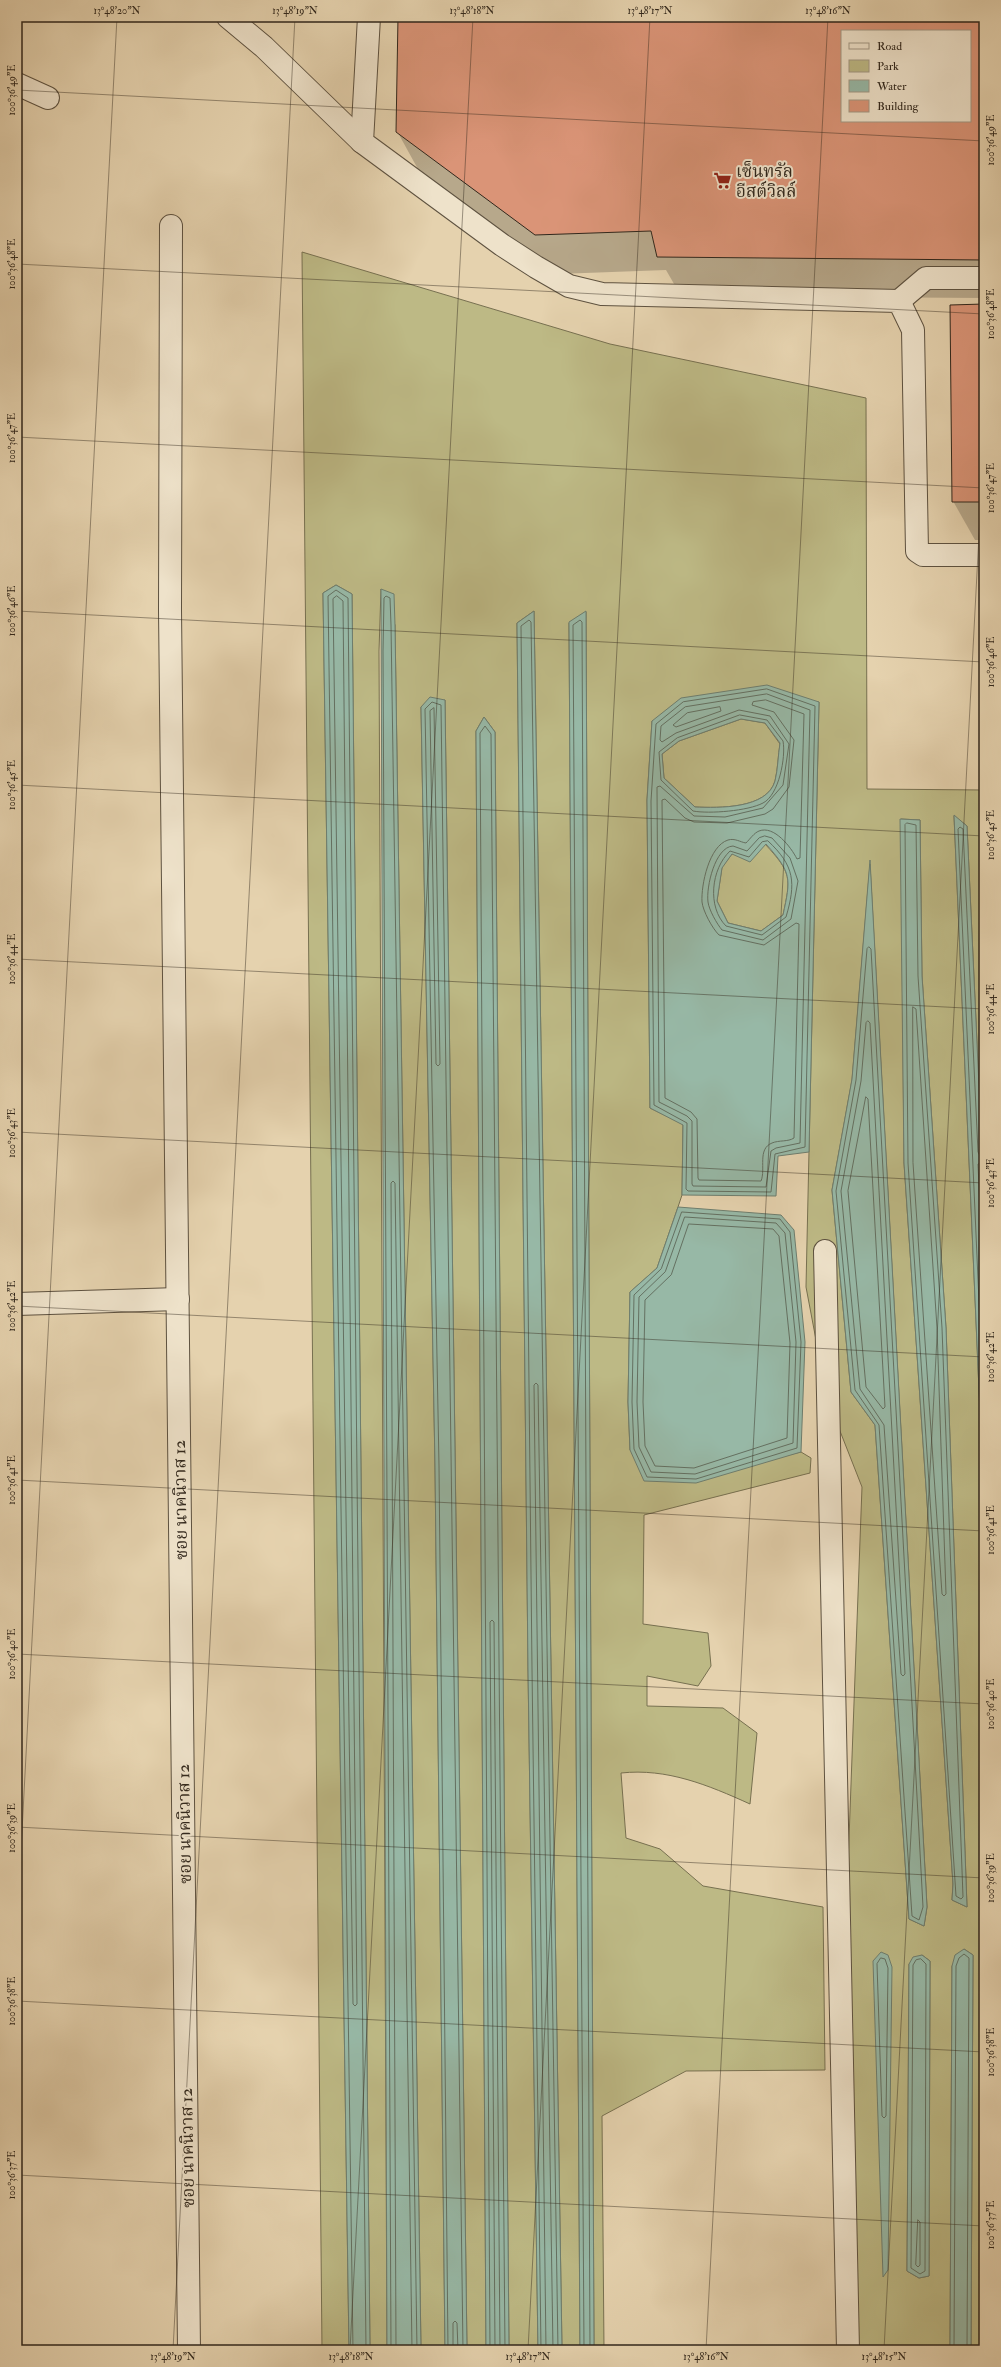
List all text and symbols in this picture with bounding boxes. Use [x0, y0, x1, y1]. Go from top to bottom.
text: 13°48'20"N [93, 5, 141, 17]
text: 13°48'19"N [272, 5, 318, 17]
text: 13°48'18"N [449, 5, 495, 17]
text: 13°48'17"N [627, 5, 673, 17]
text: 13°48'16"N [805, 5, 851, 17]
legend [841, 30, 971, 122]
text: Road [877, 39, 902, 54]
text: Park [877, 59, 899, 74]
text: 100°36'49"E [6, 65, 18, 115]
text: Water [876, 79, 907, 94]
text: Building [877, 99, 920, 114]
text: 100°36'49"E [985, 115, 997, 165]
place label: เซ็นทรัล อีสต์วิลล์ [736, 161, 796, 202]
supermarket icon: เซ็นทรัล อีสต์วิลล์ [713, 171, 733, 191]
text: 100°36'48"E [6, 239, 18, 289]
text: 100°36'48"E [985, 289, 997, 339]
text: 100°36'47"E [6, 413, 18, 463]
text: 100°36'47"E [985, 463, 997, 513]
text: 100°36'46"E [6, 586, 18, 636]
text: 100°36'46"E [985, 637, 997, 687]
text: 100°36'45"E [6, 760, 18, 810]
text: 100°36'45"E [985, 810, 997, 860]
text: 100°36'44"E [6, 933, 18, 985]
text: 100°36'44"E [985, 983, 997, 1035]
text: 100°36'43"E [6, 1108, 18, 1158]
text: 100°36'43"E [985, 1158, 997, 1208]
text: 100°36'42"E [6, 1281, 18, 1331]
text: 100°36'42"E [985, 1332, 997, 1382]
street label: ซอย นาคนิวาส 12 [169, 1439, 192, 1560]
text: 100°36'41"E [6, 1455, 18, 1505]
text: 100°36'41"E [985, 1505, 997, 1555]
text: 100°36'40"E [6, 1629, 18, 1679]
text: 100°36'40"E [985, 1679, 997, 1729]
street label: ซอย นาคนิวาส 12 [173, 1763, 196, 1884]
text: 100°36'39"E [6, 1803, 18, 1853]
text: 100°36'39"E [985, 1853, 997, 1903]
text: 100°36'38"E [6, 1977, 18, 2025]
text: 100°36'38"E [985, 2028, 997, 2076]
street label: ซอย นาคนิวาส 12 [176, 2087, 199, 2208]
text: 100°36'37"E [6, 2151, 18, 2199]
text: 100°36'37"E [985, 2201, 997, 2249]
text: 13°48'19"N [150, 2351, 196, 2363]
text: 13°48'18"N [328, 2351, 374, 2363]
text: 13°48'17"N [505, 2351, 551, 2363]
text: 13°48'16"N [683, 2351, 729, 2363]
text: 13°48'15"N [862, 2351, 906, 2363]

